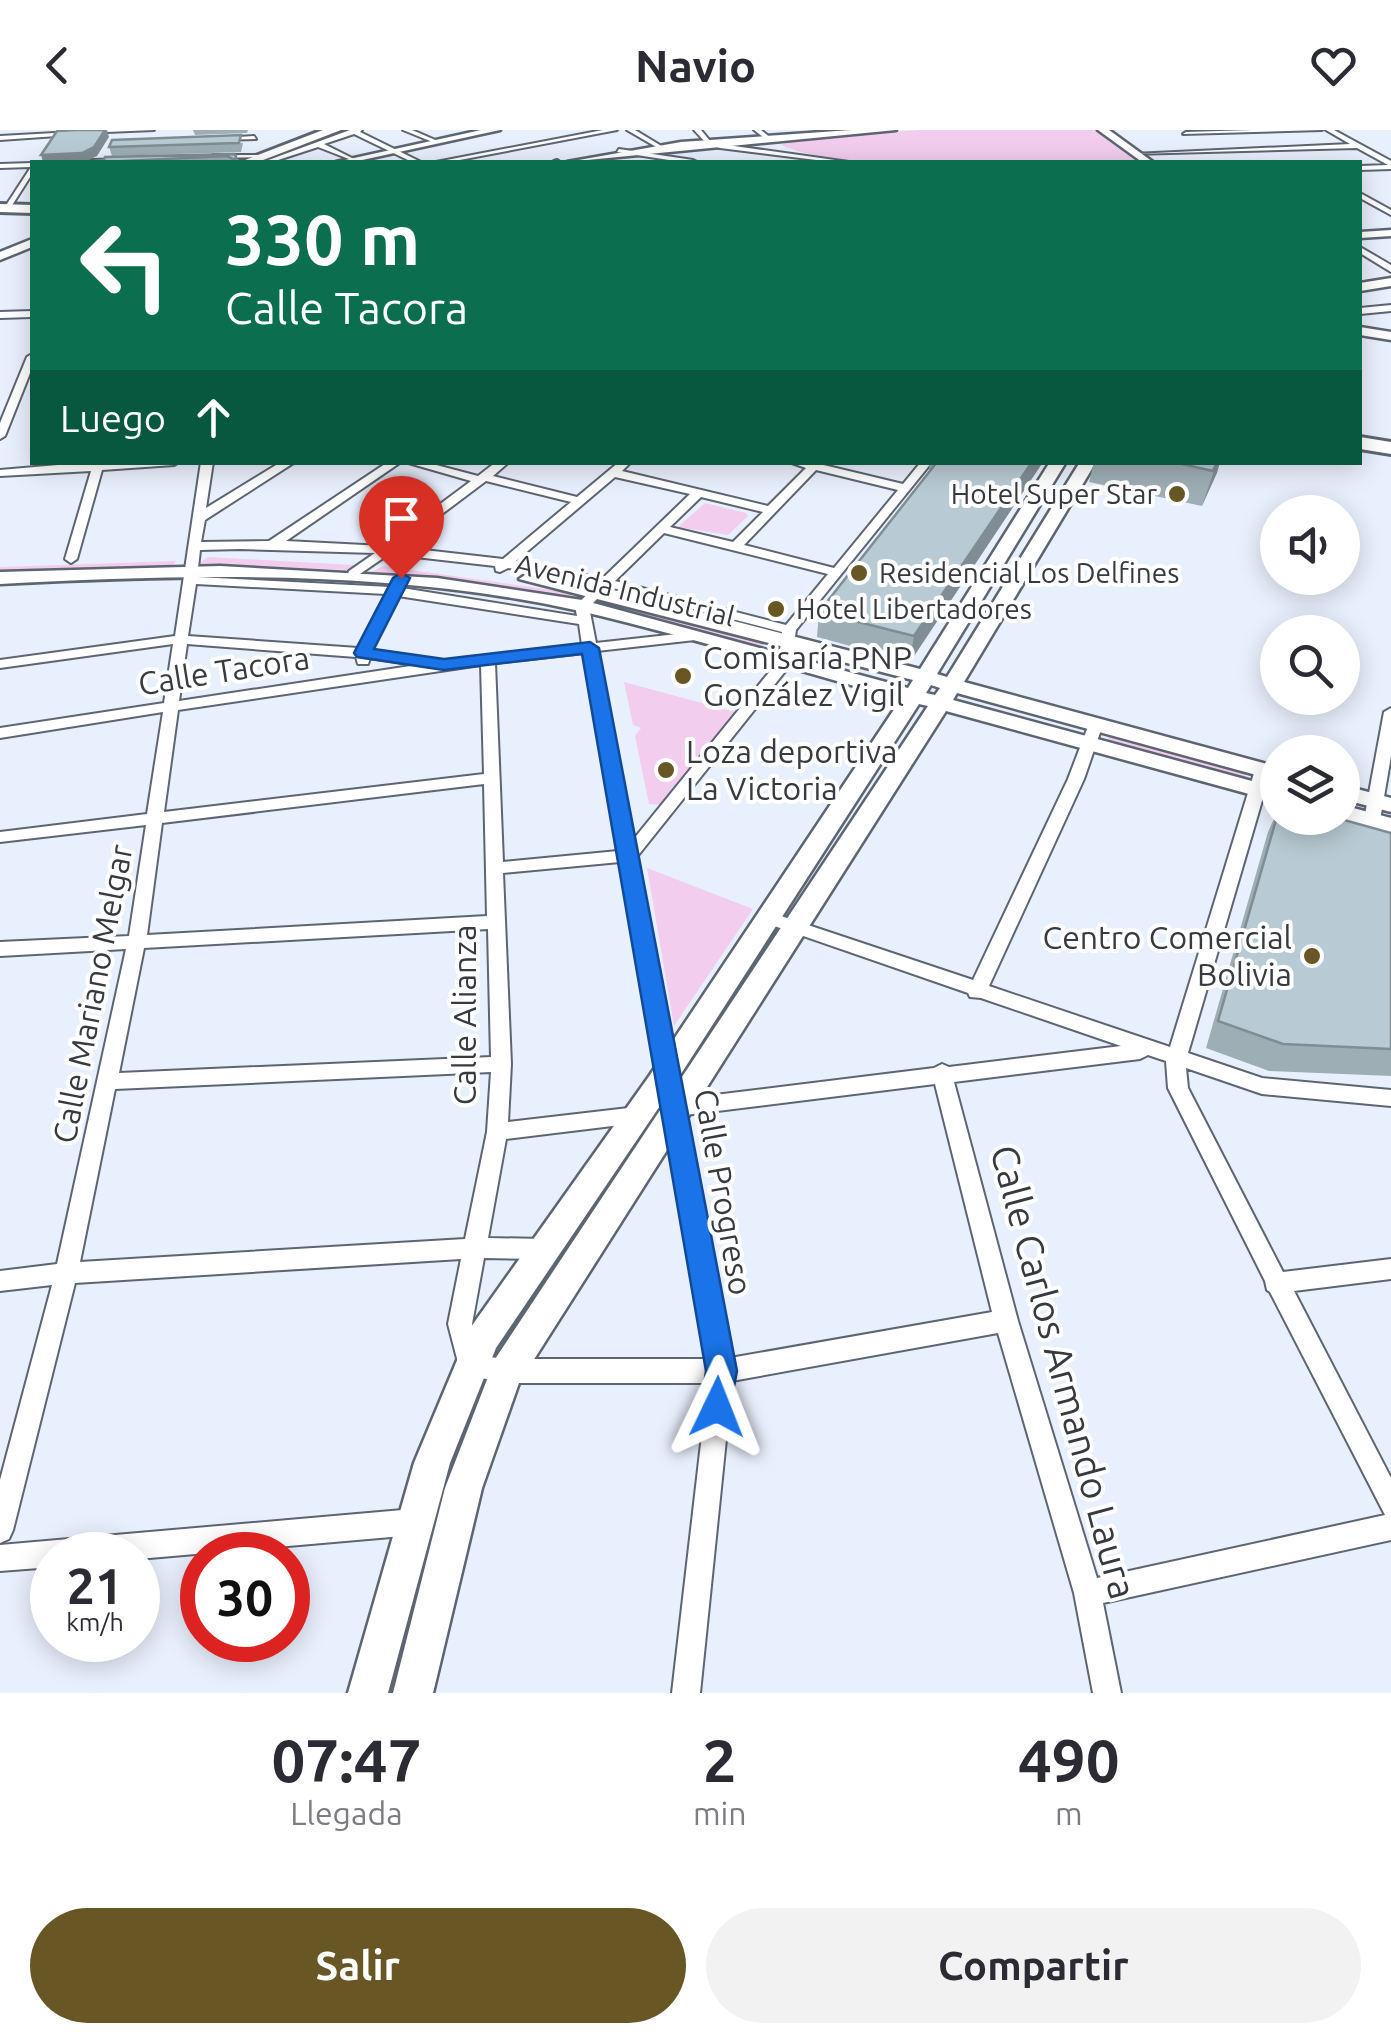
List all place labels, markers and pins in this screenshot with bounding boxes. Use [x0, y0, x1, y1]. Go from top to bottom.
pin [359, 476, 444, 579]
place label: Hotel Super Star [951, 478, 1157, 509]
marker: Hotel Super Star [1166, 483, 1188, 505]
place label: Residencial Los Delfines [879, 557, 1179, 588]
marker: Residencial Los Delfines [848, 562, 870, 584]
place label: Hotel Libertadores [796, 593, 1032, 624]
marker: Hotel Libertadores [765, 598, 787, 620]
place label: Comisaría PNP González Vigil [703, 639, 912, 712]
marker: Comisaría PNP González Vigil [672, 665, 694, 687]
place label: Loza deportiva La Victoria [686, 733, 897, 806]
marker: Loza deportiva La Victoria [655, 759, 677, 781]
place label: Centro Comercial Bolivia [1043, 919, 1292, 992]
marker: Centro Comercial Bolivia [1301, 945, 1323, 967]

